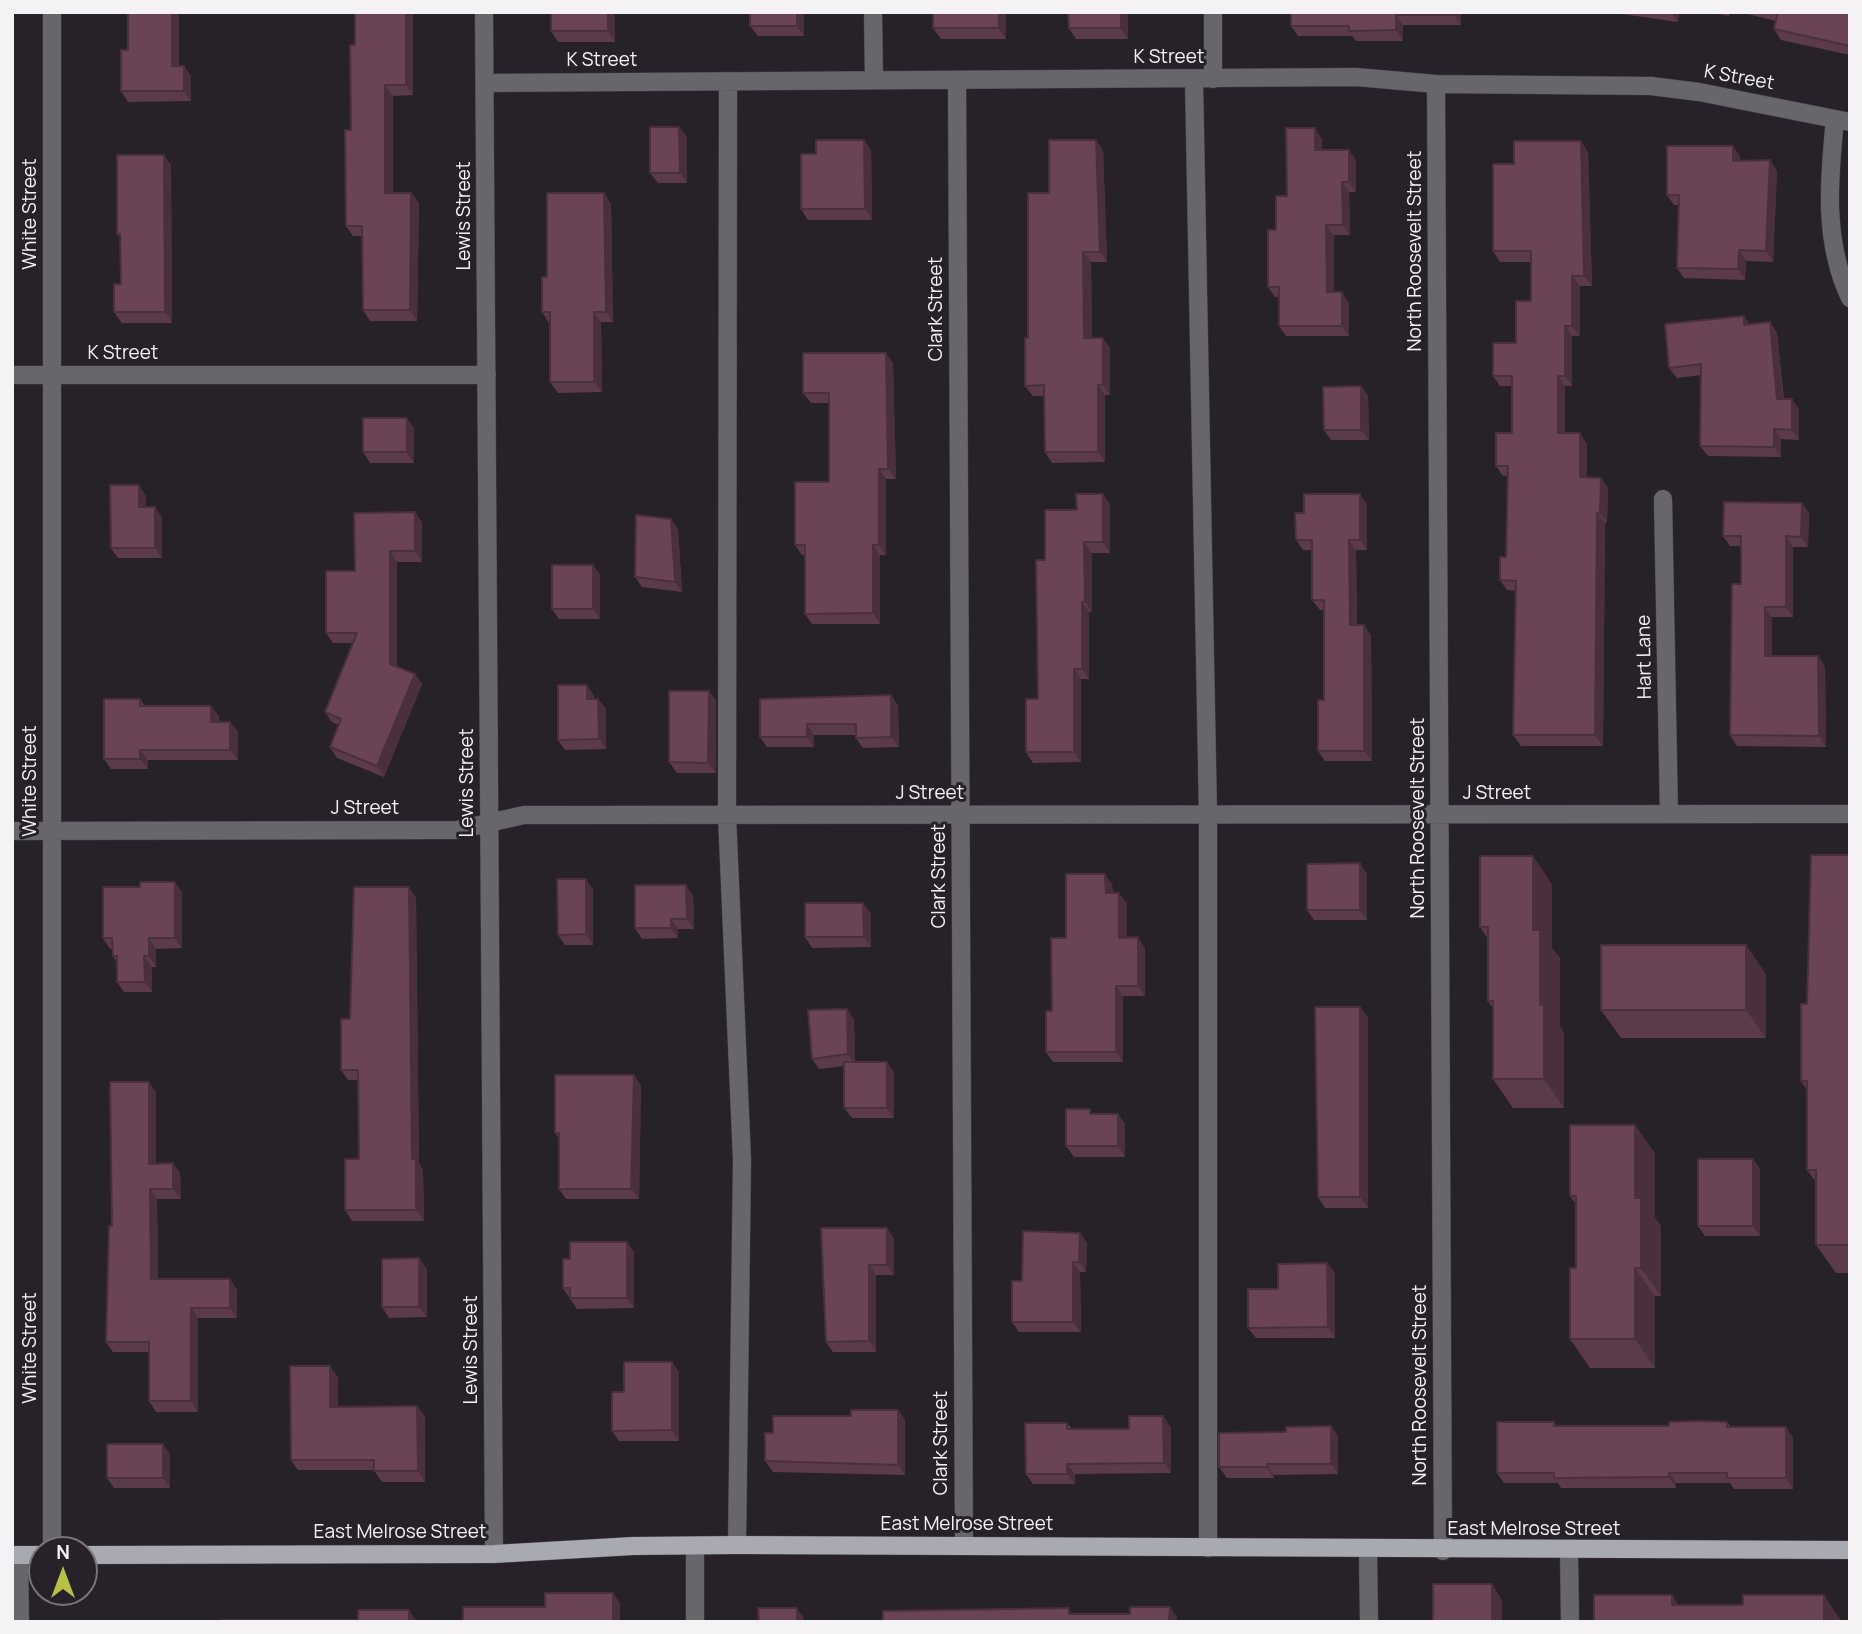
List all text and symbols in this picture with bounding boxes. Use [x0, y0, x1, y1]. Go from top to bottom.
street label: K Street [1134, 47, 1204, 69]
street label: K Street [567, 50, 637, 72]
street label: K Street [1702, 61, 1776, 95]
street label: North Roosevelt Street [1405, 151, 1427, 351]
street label: White Street [20, 158, 42, 270]
street label: Lewis Street [454, 161, 476, 271]
street label: Clark Street [926, 257, 948, 361]
street label: K Street [88, 343, 158, 365]
street label: Hart Lane [1633, 615, 1657, 699]
street label: North Roosevelt Street [1408, 718, 1430, 918]
street label: White Street [20, 725, 42, 837]
street label: Lewis Street [457, 728, 479, 838]
street label: J Street [896, 783, 964, 805]
street label: J Street [1463, 783, 1531, 805]
street label: J Street [331, 798, 399, 820]
street label: Clark Street [929, 824, 951, 928]
street label: North Roosevelt Street [1410, 1285, 1432, 1485]
street label: White Street [20, 1292, 42, 1404]
street label: Lewis Street [461, 1295, 483, 1405]
street label: Clark Street [931, 1391, 953, 1495]
street label: East Melrose Street [881, 1514, 1053, 1536]
street label: East Melrose Street [1448, 1519, 1620, 1541]
street label: East Melrose Street [314, 1522, 486, 1544]
north arrow [28, 1536, 98, 1606]
text: N [56, 1539, 70, 1565]

